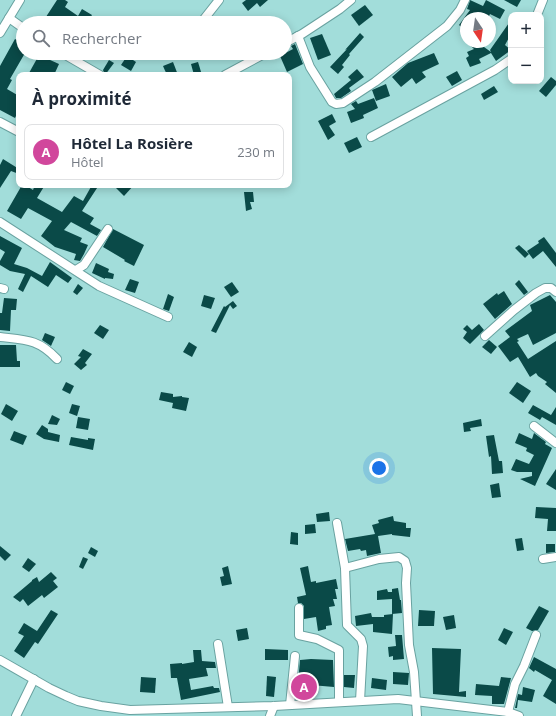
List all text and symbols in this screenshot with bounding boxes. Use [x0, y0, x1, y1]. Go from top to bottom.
north arrow [460, 12, 496, 48]
map controls [508, 12, 544, 84]
button: + [508, 12, 544, 48]
search box [16, 16, 292, 60]
icon: search [30, 27, 52, 49]
text: Rechercher [62, 28, 142, 48]
button: − [508, 48, 544, 84]
text: À proximité [32, 87, 131, 110]
text: Hôtel La Rosière [71, 133, 193, 153]
text: A [42, 143, 50, 161]
text: 230 m [237, 143, 275, 161]
text: Hôtel [71, 153, 104, 171]
your location [369, 458, 389, 478]
pin: A [291, 672, 317, 702]

